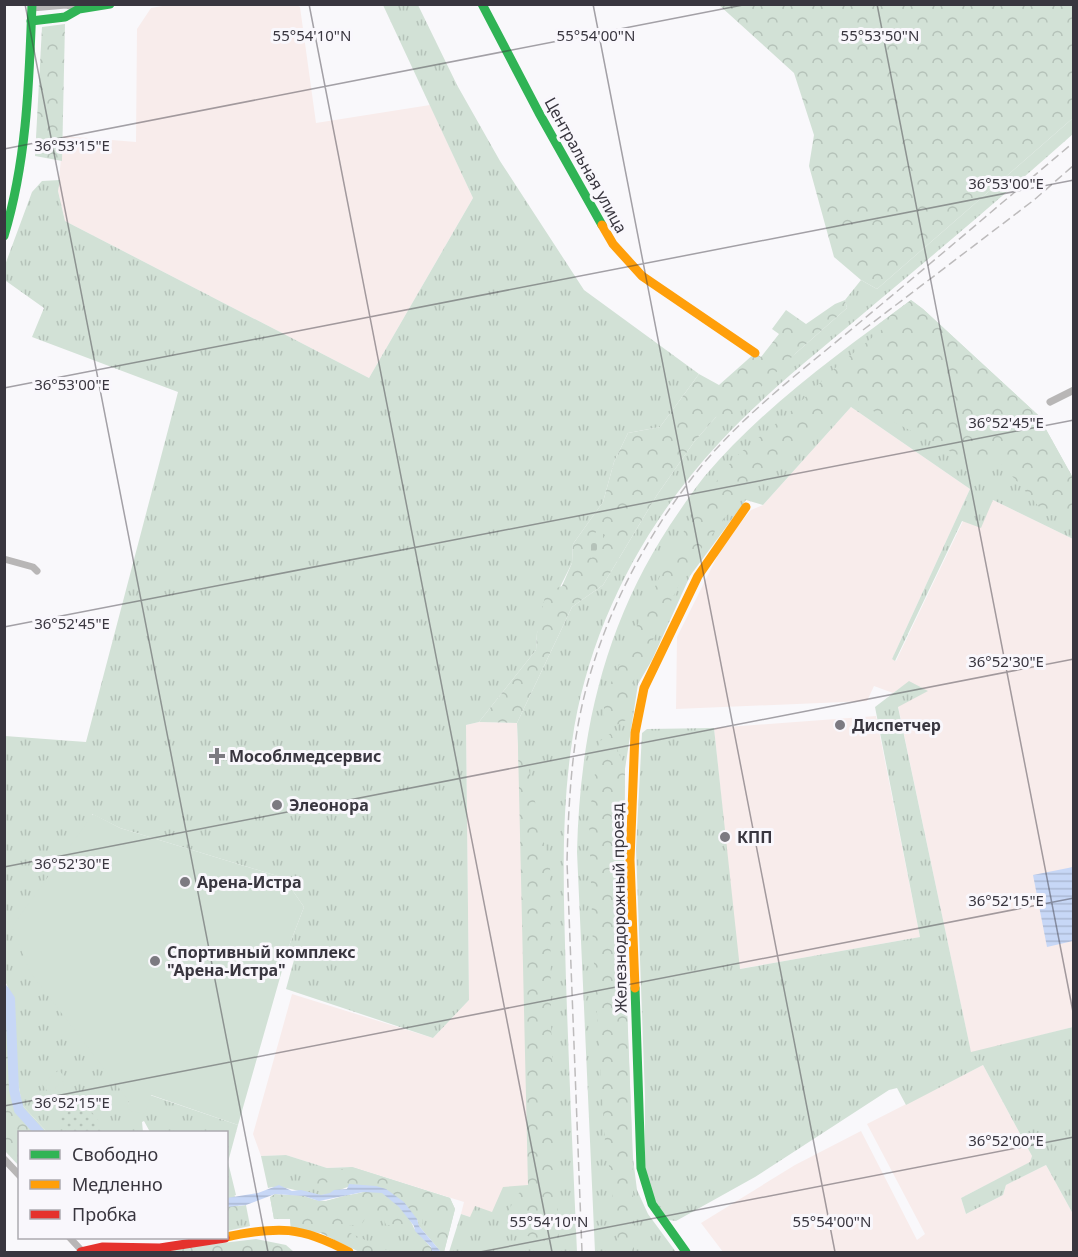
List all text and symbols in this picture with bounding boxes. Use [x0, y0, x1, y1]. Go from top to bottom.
text: 55°54'10"N [273, 25, 351, 45]
text: 55°54'00"N [557, 25, 635, 45]
text: 55°53'50"N [841, 25, 919, 45]
street label: Центральная улица [539, 93, 633, 237]
text: 36°53'15"E [34, 135, 110, 155]
text: 36°53'00"E [968, 173, 1044, 193]
text: 36°53'00"E [34, 374, 110, 394]
text: 36°52'45"E [968, 412, 1044, 432]
text: 36°52'45"E [34, 613, 110, 633]
text: 36°52'30"E [968, 651, 1044, 671]
place label: Диспетчер [852, 714, 941, 736]
marker: Диспетчер [833, 718, 847, 732]
place label: Мособлмедсервис [229, 745, 381, 767]
marker: Мособлмедсервис [210, 749, 224, 763]
place label: Элеонора [289, 794, 369, 816]
marker: Элеонора [270, 798, 284, 812]
street label: Железнодорожный проезд [606, 803, 632, 1013]
place label: КПП [737, 826, 772, 848]
marker: КПП [718, 830, 732, 844]
text: 36°52'30"E [34, 853, 110, 873]
place label: Арена-Истра [197, 871, 302, 893]
marker: Арена-Истра [178, 875, 192, 889]
text: 36°52'15"E [968, 890, 1044, 910]
place label: Спортивный комплекс "Арена-Истра" [167, 941, 356, 981]
marker: Спортивный комплекс "Арена-Истра" [148, 954, 162, 968]
text: 36°52'15"E [34, 1092, 110, 1112]
text: 36°52'00"E [968, 1130, 1044, 1150]
legend [18, 1131, 228, 1239]
text: Свободно [72, 1142, 158, 1166]
text: Медленно [72, 1172, 163, 1196]
text: Пробка [72, 1202, 137, 1226]
text: 55°54'10"N [510, 1211, 588, 1231]
text: 55°54'00"N [793, 1211, 871, 1231]

